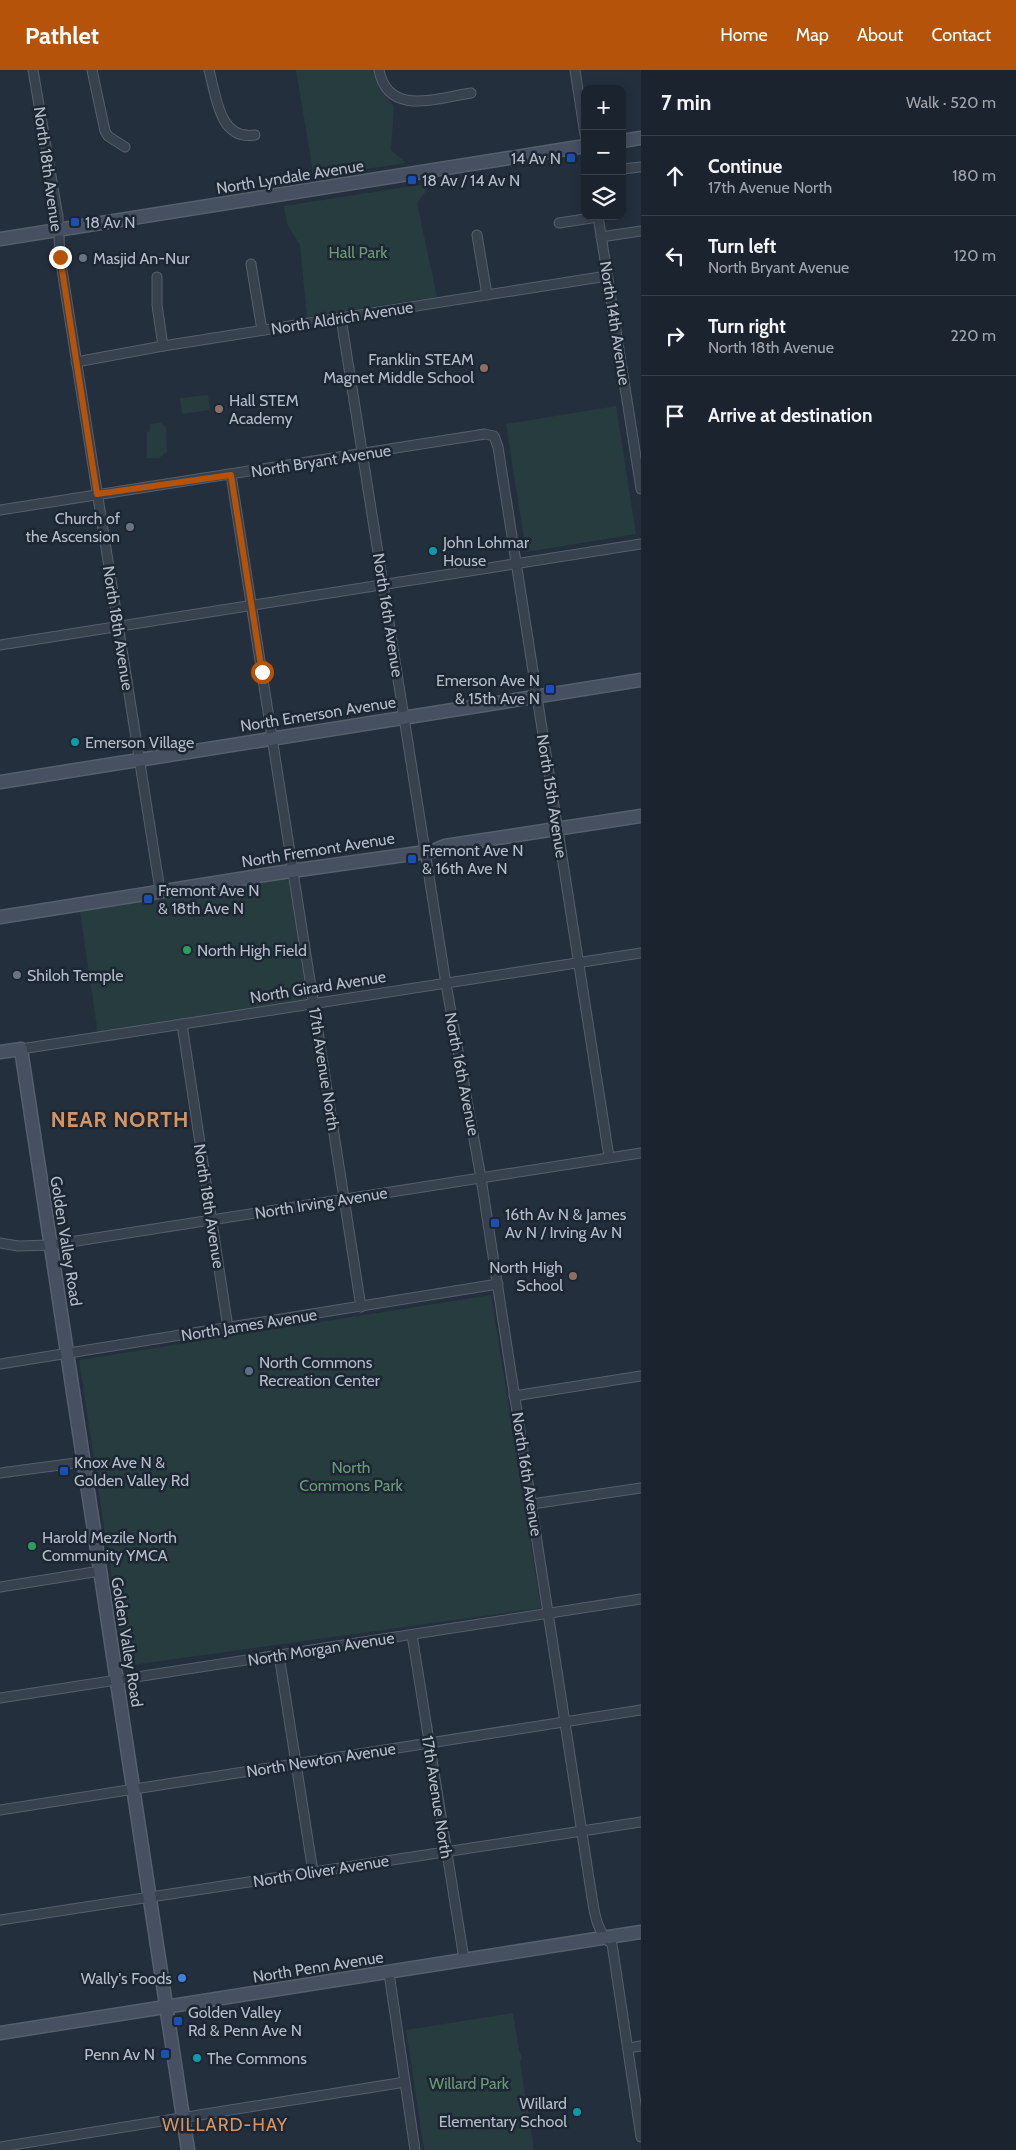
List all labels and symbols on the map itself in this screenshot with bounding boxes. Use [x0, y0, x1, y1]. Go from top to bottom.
street label: North 18th Avenue [30, 105, 66, 233]
place label: 14 Av N [511, 149, 561, 168]
marker: 14 Av N [565, 152, 577, 164]
street label: North Lyndale Avenue [215, 156, 365, 198]
place label: 18 Av / 14 Av N [422, 171, 520, 190]
marker: 18 Av / 14 Av N [406, 174, 418, 186]
place label: 18 Av N [85, 213, 136, 232]
marker: 18 Av N [69, 216, 81, 228]
park label: Hall Park [329, 243, 388, 262]
route end [49, 246, 72, 269]
place label: Masjid An-Nur [93, 249, 191, 268]
marker: Masjid An-Nur [77, 252, 89, 264]
street label: North 14th Avenue [596, 260, 634, 386]
street label: North Aldrich Avenue [270, 297, 414, 339]
place label: Franklin STEAM Magnet Middle School [323, 350, 474, 387]
marker: Franklin STEAM Magnet Middle School [478, 362, 490, 374]
place label: Hall STEM Academy [229, 391, 299, 428]
marker: Hall STEM Academy [213, 403, 225, 415]
street label: North Bryant Avenue [250, 441, 392, 481]
place label: Church of the Ascension [26, 509, 121, 546]
marker: Church of the Ascension [124, 521, 136, 533]
place label: John Lohmar House [442, 533, 530, 570]
marker: John Lohmar House [427, 545, 439, 557]
street label: North 16th Avenue [369, 552, 407, 678]
street label: North 18th Avenue [99, 564, 137, 692]
route start [251, 661, 274, 684]
place label: Emerson Ave N & 15th Ave N [436, 671, 540, 708]
marker: Emerson Ave N & 15th Ave N [544, 683, 556, 695]
street label: North Emerson Avenue [239, 692, 397, 736]
place label: Emerson Village [85, 733, 194, 752]
street label: North 15th Avenue [533, 733, 571, 859]
marker: Emerson Village [69, 736, 81, 748]
street label: North Fremont Avenue [240, 829, 396, 871]
place label: Fremont Ave N & 16th Ave N [422, 841, 523, 878]
marker: Fremont Ave N & 16th Ave N [406, 853, 418, 865]
place label: Fremont Ave N & 18th Ave N [158, 881, 259, 918]
marker: Fremont Ave N & 18th Ave N [142, 893, 154, 905]
place label: North High Field [197, 941, 307, 960]
marker: North High Field [181, 944, 193, 956]
place label: Shiloh Temple [27, 966, 123, 985]
street label: North Girard Avenue [249, 967, 387, 1007]
marker: Shiloh Temple [11, 969, 23, 981]
street label: 17th Avenue North [305, 1006, 343, 1132]
street label: North 16th Avenue [441, 1011, 483, 1137]
district label: NEAR NORTH [51, 1107, 189, 1132]
street label: North 18th Avenue [190, 1142, 228, 1270]
street label: Golden Valley Road [46, 1175, 86, 1307]
street label: North Irving Avenue [253, 1183, 389, 1223]
place label: 16th Av N & James Av N / Irving Av N [505, 1205, 627, 1242]
marker: 16th Av N & James Av N / Irving Av N [489, 1217, 501, 1229]
place label: North High School [489, 1258, 563, 1295]
marker: North High School [567, 1270, 579, 1282]
street label: North James Avenue [180, 1305, 318, 1345]
place label: North Commons Recreation Center [259, 1353, 381, 1390]
marker: North Commons Recreation Center [243, 1365, 255, 1377]
street label: North 16th Avenue [508, 1411, 546, 1537]
place label: Knox Ave N & Golden Valley Rd [74, 1453, 189, 1490]
park label: North Commons Park [299, 1458, 403, 1495]
marker: Knox Ave N & Golden Valley Rd [58, 1465, 70, 1477]
place label: Harold Mezile North Community YMCA [42, 1528, 177, 1565]
marker: Harold Mezile North Community YMCA [26, 1540, 38, 1552]
street label: Golden Valley Road [107, 1576, 147, 1708]
street label: North Morgan Avenue [246, 1628, 396, 1670]
street label: 17th Avenue North [418, 1734, 456, 1860]
street label: North Newton Avenue [245, 1739, 397, 1781]
street label: North Oliver Avenue [252, 1851, 390, 1891]
street label: North Penn Avenue [251, 1947, 385, 1987]
place label: Wally's Foods [81, 1969, 172, 1988]
marker: Wally's Foods [176, 1972, 188, 1984]
place label: Golden Valley Rd & Penn Ave N [188, 2003, 302, 2040]
marker: Golden Valley Rd & Penn Ave N [172, 2015, 184, 2027]
place label: Penn Av N [84, 2045, 155, 2064]
marker: Penn Av N [159, 2048, 171, 2060]
place label: The Commons [207, 2049, 307, 2068]
marker: The Commons [191, 2052, 203, 2064]
park label: Willard Park [429, 2074, 510, 2093]
place label: Willard Elementary School [439, 2094, 567, 2131]
marker: Willard Elementary School [571, 2106, 583, 2118]
district label: WILLARD-HAY [162, 2114, 288, 2136]

